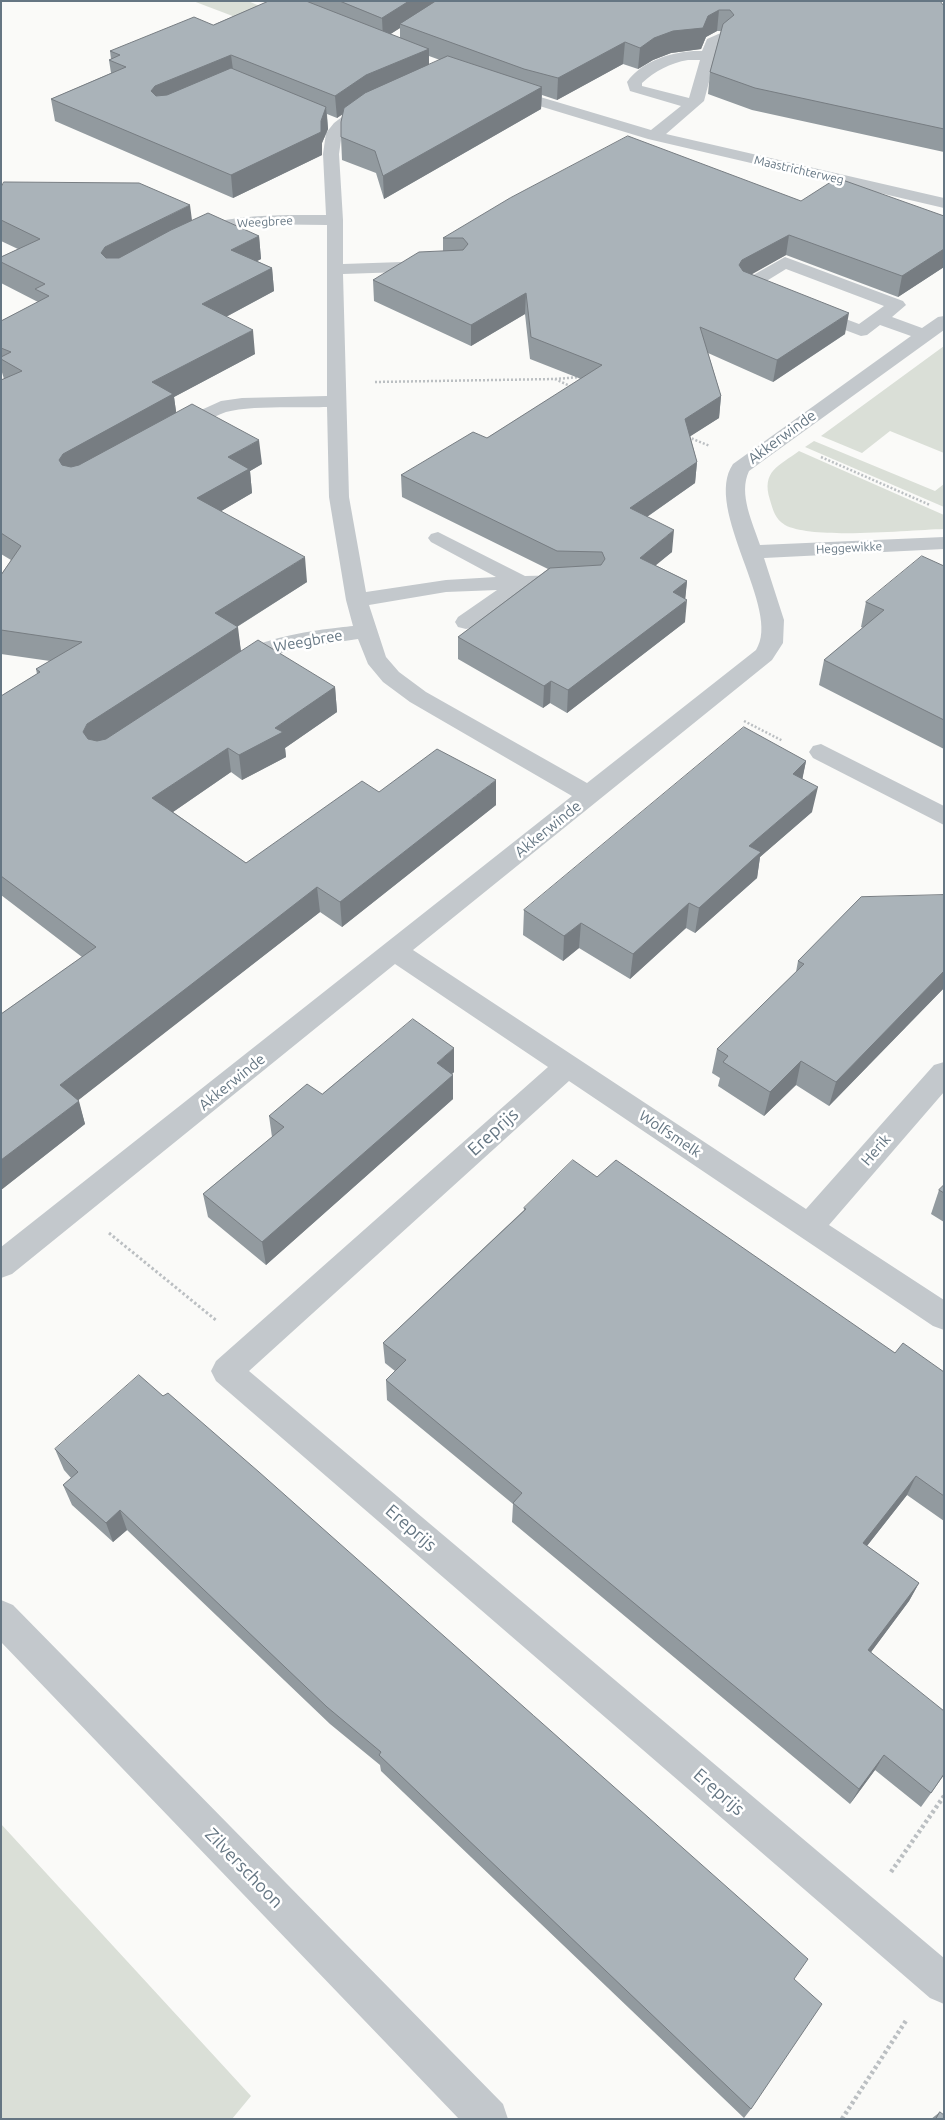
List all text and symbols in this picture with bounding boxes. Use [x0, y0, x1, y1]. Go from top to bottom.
street label: Maastrichterweg [753, 153, 845, 187]
street label: Weegbree [237, 213, 293, 231]
street label: Akkerwinde [744, 406, 820, 468]
street label: Heggewikke [816, 539, 882, 557]
street label: Weegbree [272, 626, 344, 656]
street label: Akkerwinde [511, 797, 585, 861]
street label: Akkerwinde [195, 1050, 269, 1114]
street label: Ereprijs [463, 1104, 523, 1160]
street label: Wolfsmelk [635, 1107, 705, 1161]
street label: Herik [858, 1131, 894, 1169]
street label: Ereprijs [381, 1500, 441, 1556]
street label: Ereprijs [689, 1764, 749, 1820]
street label: Zilverschoon [201, 1824, 287, 1912]

